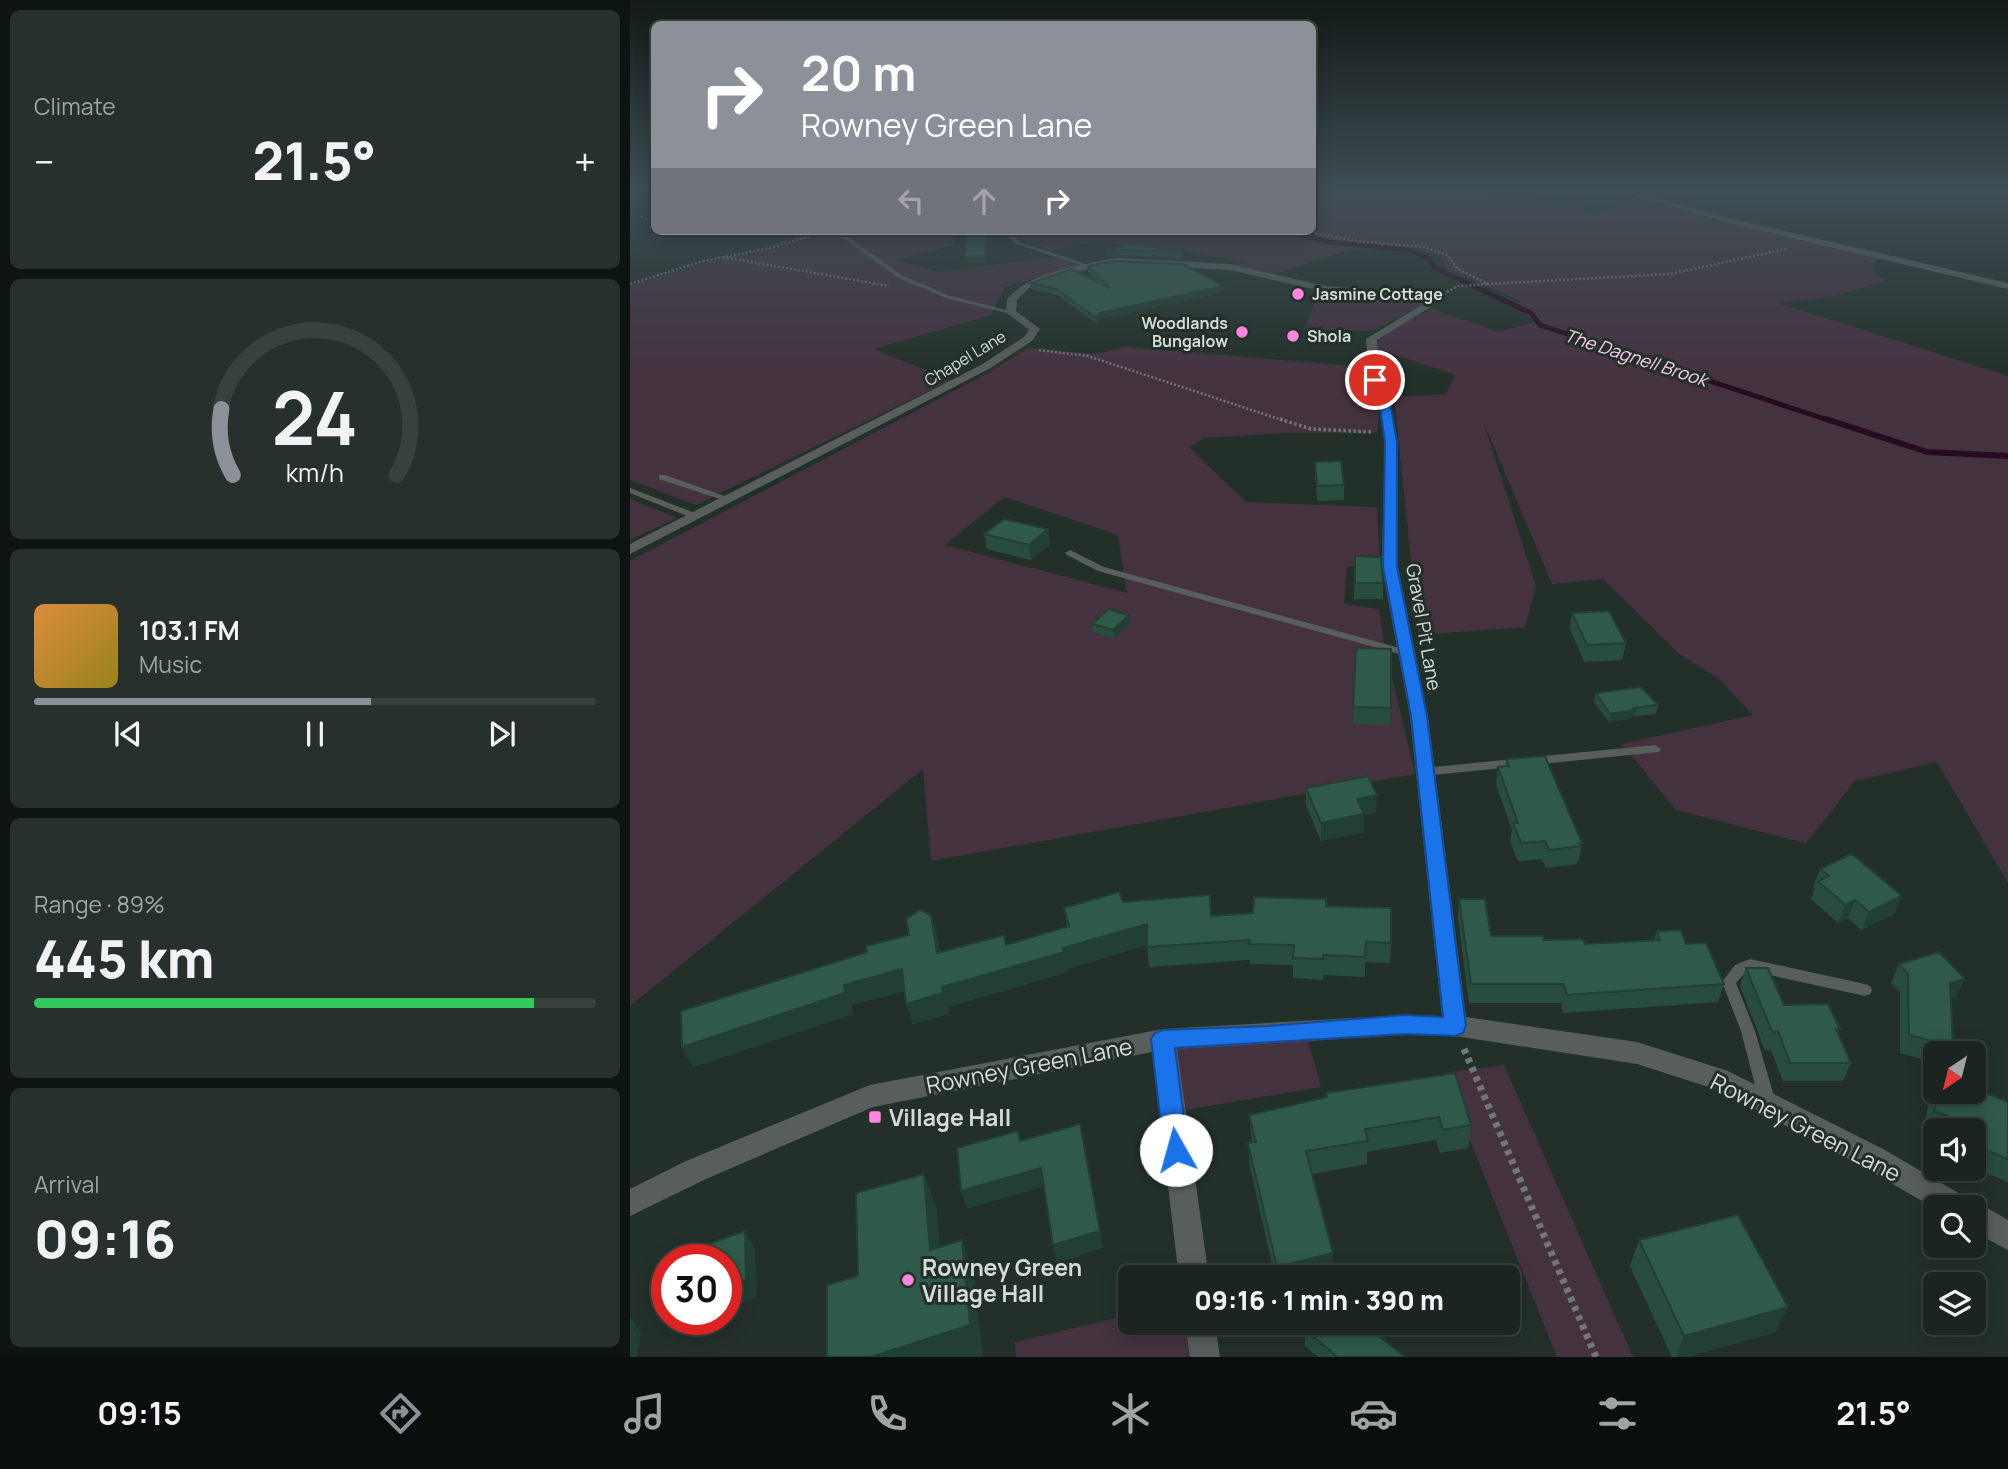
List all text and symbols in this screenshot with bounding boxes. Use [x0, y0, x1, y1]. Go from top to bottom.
text: 20 m [801, 39, 916, 106]
icon: right [686, 49, 777, 140]
text: Climate [34, 90, 116, 122]
text: Rowney Green Lane [801, 103, 1092, 147]
text: 21.5° [253, 125, 376, 196]
text: − [34, 135, 55, 187]
text: + [574, 135, 596, 187]
icon: left [892, 182, 930, 220]
icon: ahead [965, 182, 1003, 220]
icon: right [1038, 182, 1076, 220]
place label: Jasmine Cottage [1312, 283, 1443, 305]
marker: Jasmine Cottage [1290, 286, 1306, 302]
place label: Woodlands Bungalow [1142, 312, 1228, 352]
water label: The Dagnell Brook [1561, 323, 1713, 392]
marker: Woodlands Bungalow [1234, 324, 1250, 340]
street label: Chapel Lane [920, 325, 1010, 391]
place label: Shola [1307, 325, 1351, 347]
marker: Shola [1285, 328, 1301, 344]
pin [1345, 350, 1405, 410]
icon: arrive [1356, 361, 1394, 399]
text: 24 [272, 368, 358, 468]
text: km/h [286, 455, 344, 490]
street label: Gravel Pit Lane [1400, 561, 1448, 693]
text: 103.1 FM [139, 612, 240, 648]
text: Music [139, 648, 202, 680]
icon: previous [109, 715, 147, 753]
icon: pause [296, 715, 334, 753]
icon: next [483, 715, 521, 753]
text: Range · 89% [34, 888, 165, 920]
text: 445 km [34, 923, 214, 994]
street label: Rowney Green Lane [923, 1029, 1135, 1101]
north arrow [1923, 1041, 1986, 1104]
map controls [1923, 1041, 1986, 1335]
street label: Rowney Green Lane [1705, 1065, 1907, 1189]
place label: Village Hall [889, 1101, 1011, 1133]
marker: Village Hall [867, 1109, 883, 1125]
position arrow [1139, 1113, 1213, 1187]
button: sound [1923, 1118, 1986, 1181]
text: Arrival [34, 1168, 100, 1200]
button: search [1923, 1195, 1986, 1258]
text: 09:16 [34, 1203, 176, 1274]
speed limit sign: 30 [651, 1244, 742, 1335]
place label: Rowney Green Village Hall [922, 1251, 1082, 1309]
marker: Rowney Green Village Hall [900, 1272, 916, 1288]
button: layers [1923, 1272, 1986, 1335]
text: 09:16 · 1 min · 390 m [1194, 1282, 1444, 1318]
icon: directions [376, 1389, 425, 1438]
icon: music [620, 1389, 669, 1438]
icon: phone [863, 1389, 912, 1438]
icon: climate [1106, 1389, 1155, 1438]
icon: car [1349, 1389, 1398, 1438]
icon: filters [1593, 1389, 1642, 1438]
text: 09:15 [97, 1391, 182, 1435]
text: 21.5° [1836, 1391, 1911, 1435]

